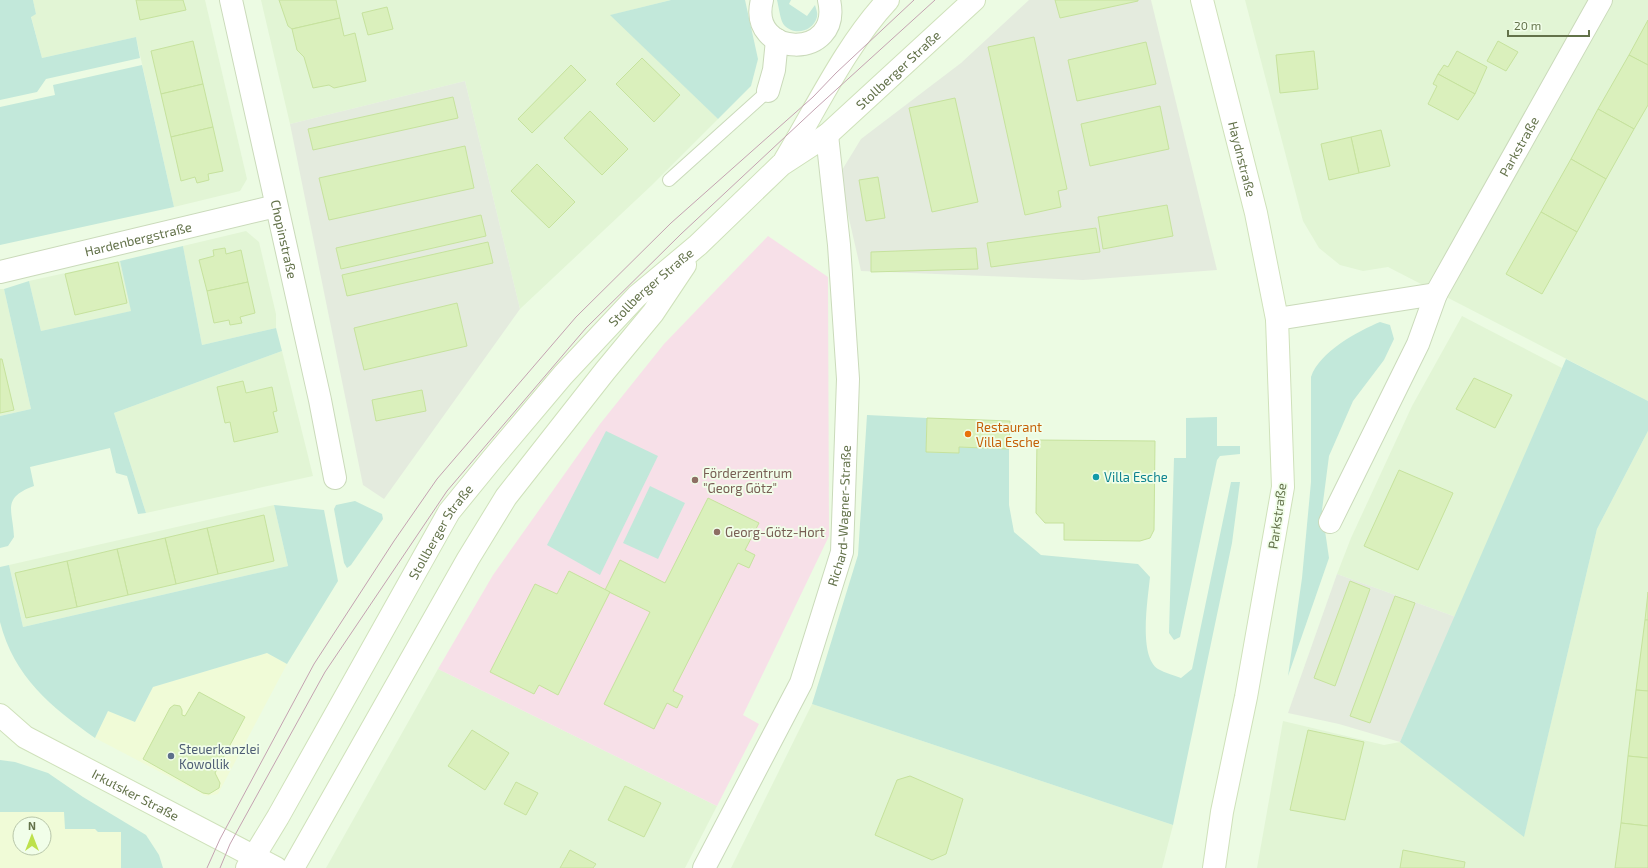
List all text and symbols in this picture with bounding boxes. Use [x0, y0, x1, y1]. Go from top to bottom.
scale bar [1508, 12, 1589, 38]
text: 20 m [1514, 18, 1541, 32]
street label: Stollberger Straße [852, 27, 944, 113]
street label: Parkstraße [1496, 114, 1542, 179]
street label: Haydnstraße [1225, 120, 1260, 198]
street label: Chopinstraße [268, 198, 301, 280]
street label: Hardenbergstraße [83, 218, 193, 259]
street label: Stollberger Straße [605, 244, 696, 330]
place label: Restaurant Villa Esche [976, 419, 1042, 450]
marker: Restaurant Villa Esche [963, 429, 973, 439]
street label: Richard-Wagner-Straße [824, 445, 854, 588]
place label: Förderzentrum "Georg Götz" [703, 465, 792, 496]
place label: Villa Esche [1104, 469, 1168, 485]
marker: Villa Esche [1091, 472, 1101, 482]
marker: Förderzentrum "Georg Götz" [690, 475, 700, 485]
street label: Stollberger Straße [405, 481, 476, 582]
street label: Parkstraße [1264, 482, 1290, 550]
place label: Georg-Götz-Hort [725, 524, 825, 540]
marker: Georg-Götz-Hort [712, 527, 722, 537]
place label: Steuerkanzlei Kowollik [179, 741, 260, 772]
marker: Steuerkanzlei Kowollik [166, 751, 176, 761]
street label: Irkutsker Straße [89, 765, 182, 824]
north arrow [12, 816, 52, 856]
text: N [28, 819, 36, 832]

